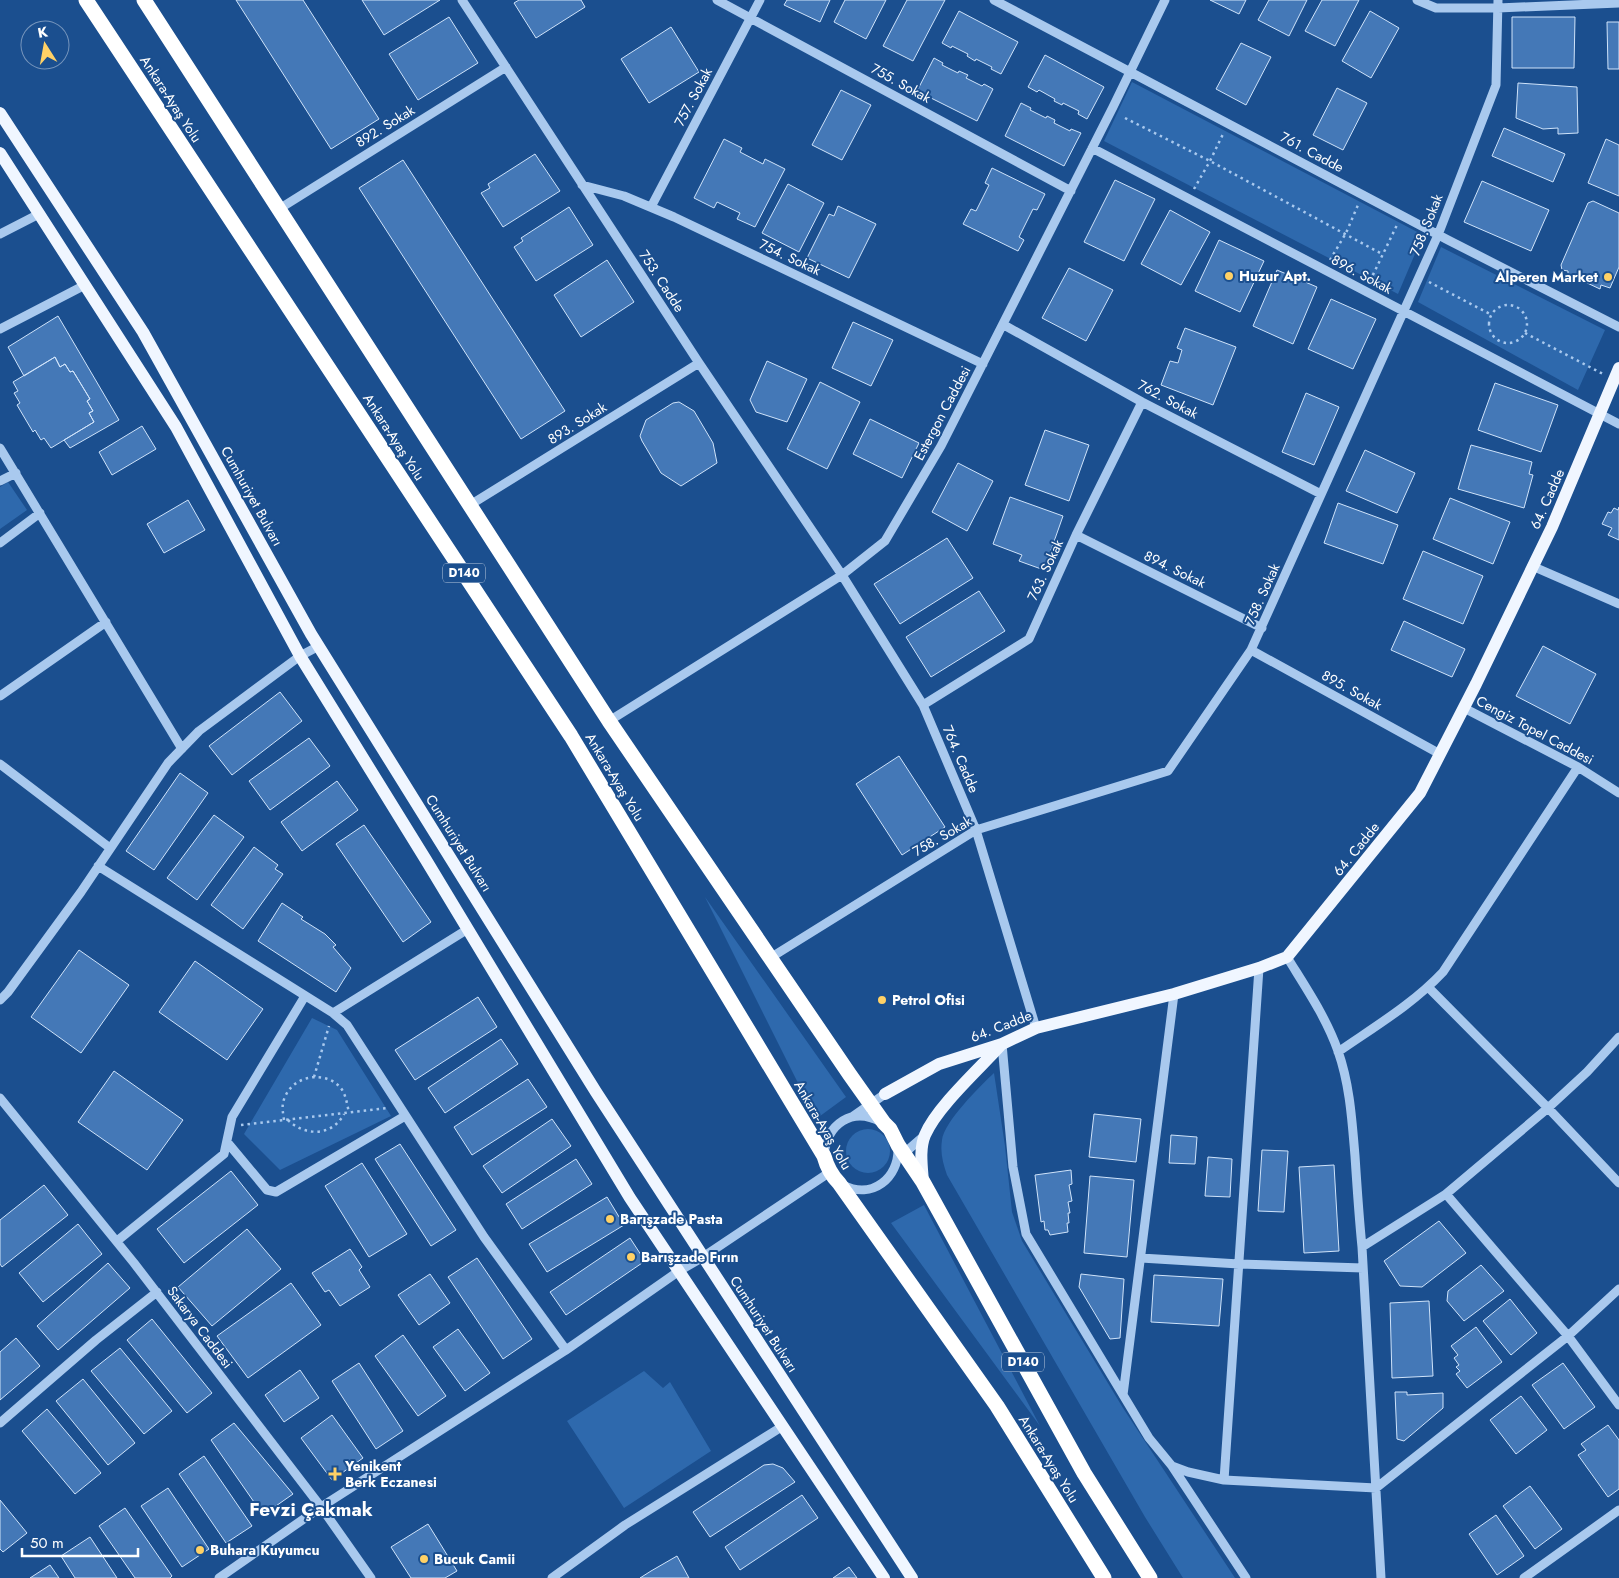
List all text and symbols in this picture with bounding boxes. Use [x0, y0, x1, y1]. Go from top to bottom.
north arrow [20, 20, 70, 70]
text: K [36, 21, 49, 43]
street label: Ankara-Ayaş Yolu [135, 52, 207, 146]
street label: 755. Sokak [867, 58, 935, 108]
street label: 757. Sokak [669, 63, 717, 130]
street label: 892. Sokak [352, 99, 419, 152]
street label: 761. Cadde [1277, 127, 1347, 177]
street label: 758. Sokak [1404, 190, 1448, 259]
street label: 754. Sokak [756, 234, 825, 280]
street label: 753. Cadde [634, 246, 690, 316]
street label: 896. Sokak [1328, 250, 1397, 299]
place label: Huzur Apt. [1239, 266, 1311, 286]
place label: Alperen Market [1494, 267, 1599, 287]
marker: Huzur Apt. [1223, 270, 1235, 282]
marker: Alperen Market [1602, 271, 1614, 283]
street label: Estergon Caddesi [909, 362, 975, 464]
street label: 762. Sokak [1134, 375, 1203, 424]
street label: Ankara-Ayaş Yolu [358, 390, 430, 484]
street label: 893. Sokak [544, 397, 611, 449]
street label: Cumhuriyet Bulvarı [216, 442, 288, 550]
street label: 64. Cadde [1525, 466, 1569, 532]
street label: 763. Sokak [1022, 535, 1068, 604]
street label: 894. Sokak [1141, 545, 1210, 593]
street label: 758. Sokak [1240, 559, 1285, 628]
road number: D140 [443, 564, 485, 582]
street label: 895. Sokak [1318, 665, 1387, 715]
street label: Cengiz Topel Caddesi [1473, 691, 1597, 769]
street label: 764. Cadde [938, 722, 984, 796]
street label: Ankara-Ayaş Yolu [581, 729, 649, 825]
street label: Cumhuriyet Bulvarı [421, 790, 497, 896]
street label: 758. Sokak [909, 811, 976, 861]
street label: 64. Cadde [1328, 818, 1384, 880]
place label: Petrol Ofisi [892, 990, 965, 1010]
marker: Petrol Ofisi [876, 994, 888, 1006]
street label: 64. Cadde [967, 1005, 1035, 1047]
street label: Ankara-Ayaş Yolu [789, 1077, 857, 1173]
place label: Barışzade Pasta [620, 1209, 723, 1229]
marker: Barışzade Pasta [604, 1213, 616, 1225]
place label: Barışzade Fırın [641, 1247, 739, 1267]
marker: Barışzade Fırın [625, 1251, 637, 1263]
street label: Cumhuriyet Bulvarı [725, 1272, 803, 1376]
street label: Sakarya Caddesi [162, 1282, 238, 1372]
road number: D140 [1002, 1352, 1044, 1371]
street label: Ankara-Ayaş Yolu [1014, 1411, 1084, 1507]
place label: Yenikent Berk Eczanesi [344, 1456, 437, 1492]
marker: Yenikent Berk Eczanesi [329, 1468, 341, 1480]
district label: Fevzi Çakmak [249, 1496, 373, 1523]
scale bar [22, 1526, 139, 1558]
text: 50 m [30, 1532, 64, 1554]
place label: Buhara Kuyumcu [210, 1540, 320, 1560]
marker: Buhara Kuyumcu [194, 1544, 206, 1556]
place label: Bucuk Camii [434, 1549, 515, 1569]
marker: Bucuk Camii [418, 1553, 430, 1565]

